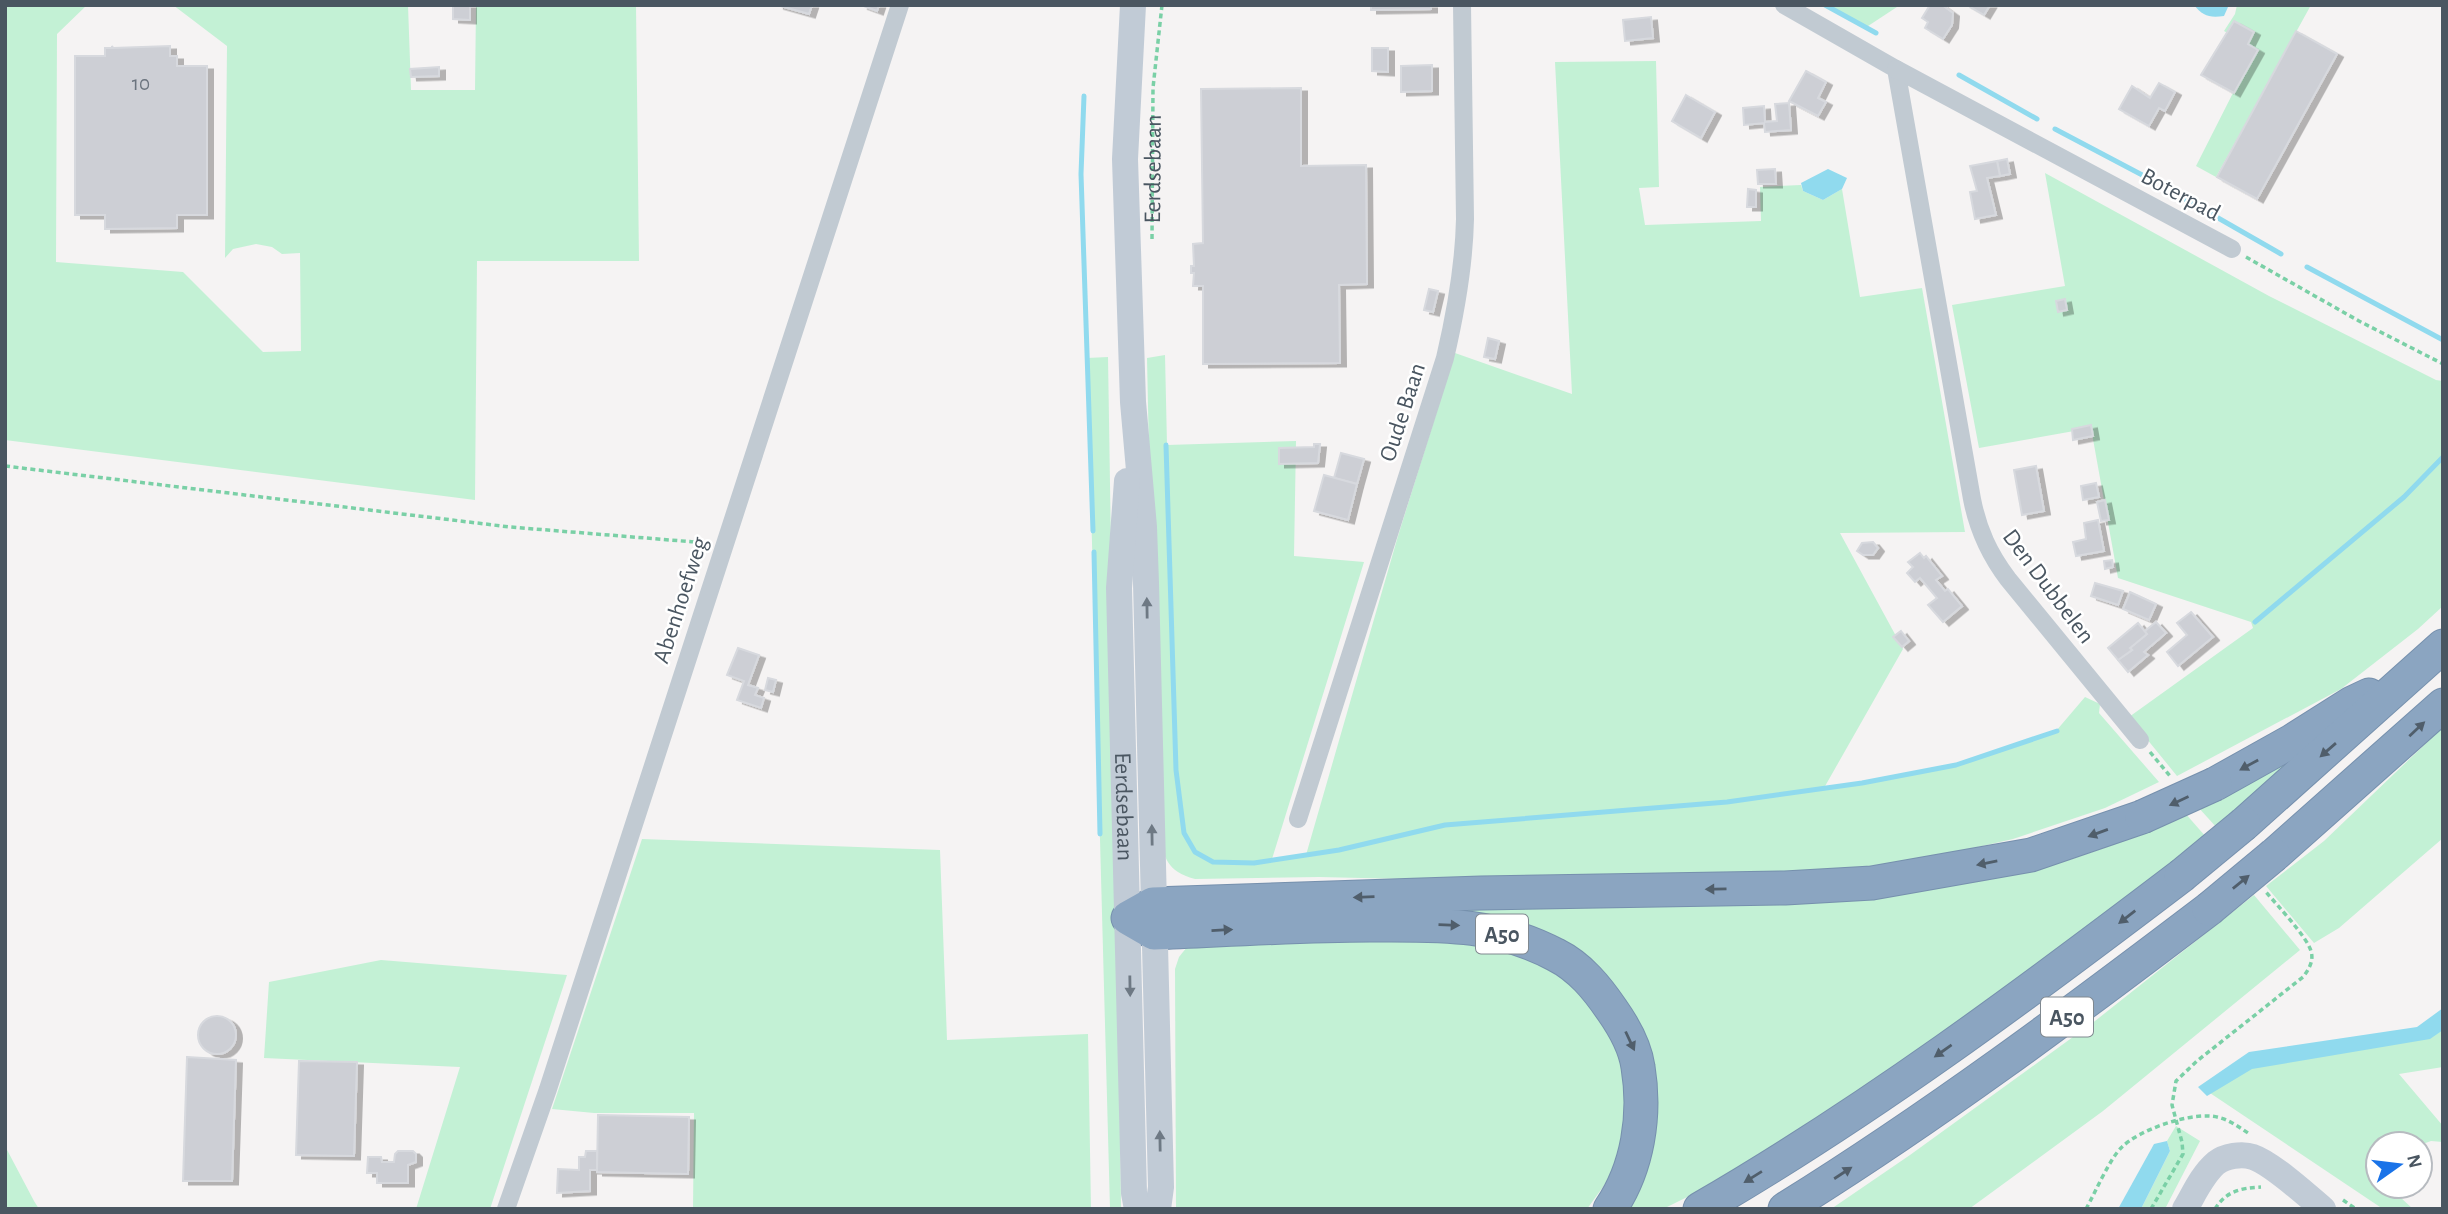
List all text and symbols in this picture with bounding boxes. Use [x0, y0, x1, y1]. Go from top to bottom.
house number: 10 [132, 73, 150, 94]
street label: Eerdsebaan [1141, 115, 1166, 224]
street label: Boterpad [2137, 164, 2224, 226]
street label: Oude Baan [1376, 360, 1430, 465]
street label: Den Dubbelen [1998, 525, 2099, 648]
street label: Abenhoefweg [649, 534, 713, 666]
one-way arrow [1141, 597, 1152, 619]
one-way arrow [2408, 721, 2425, 737]
one-way arrow [2319, 742, 2337, 758]
street label: Eerdsebaan [1110, 752, 1137, 861]
one-way arrow [2240, 759, 2259, 771]
one-way arrow [2169, 795, 2189, 807]
one-way arrow [1146, 824, 1157, 846]
one-way arrow [2087, 828, 2108, 839]
one-way arrow [1976, 858, 1998, 869]
one-way arrow [2233, 875, 2250, 890]
one-way arrow [1705, 883, 1727, 895]
one-way arrow [1353, 891, 1375, 902]
one-way arrow [2118, 910, 2136, 924]
road number: A50 [1476, 914, 1528, 953]
one-way arrow [1438, 920, 1460, 931]
one-way arrow [1211, 925, 1233, 936]
one-way arrow [1124, 976, 1135, 998]
road number: A50 [2041, 998, 2093, 1036]
one-way arrow [1624, 1031, 1636, 1051]
one-way arrow [1934, 1044, 1952, 1058]
one-way arrow [1154, 1129, 1165, 1151]
north arrow [2364, 1130, 2434, 1200]
text: N [2403, 1153, 2425, 1170]
one-way arrow [1833, 1166, 1853, 1179]
one-way arrow [1744, 1170, 1763, 1183]

